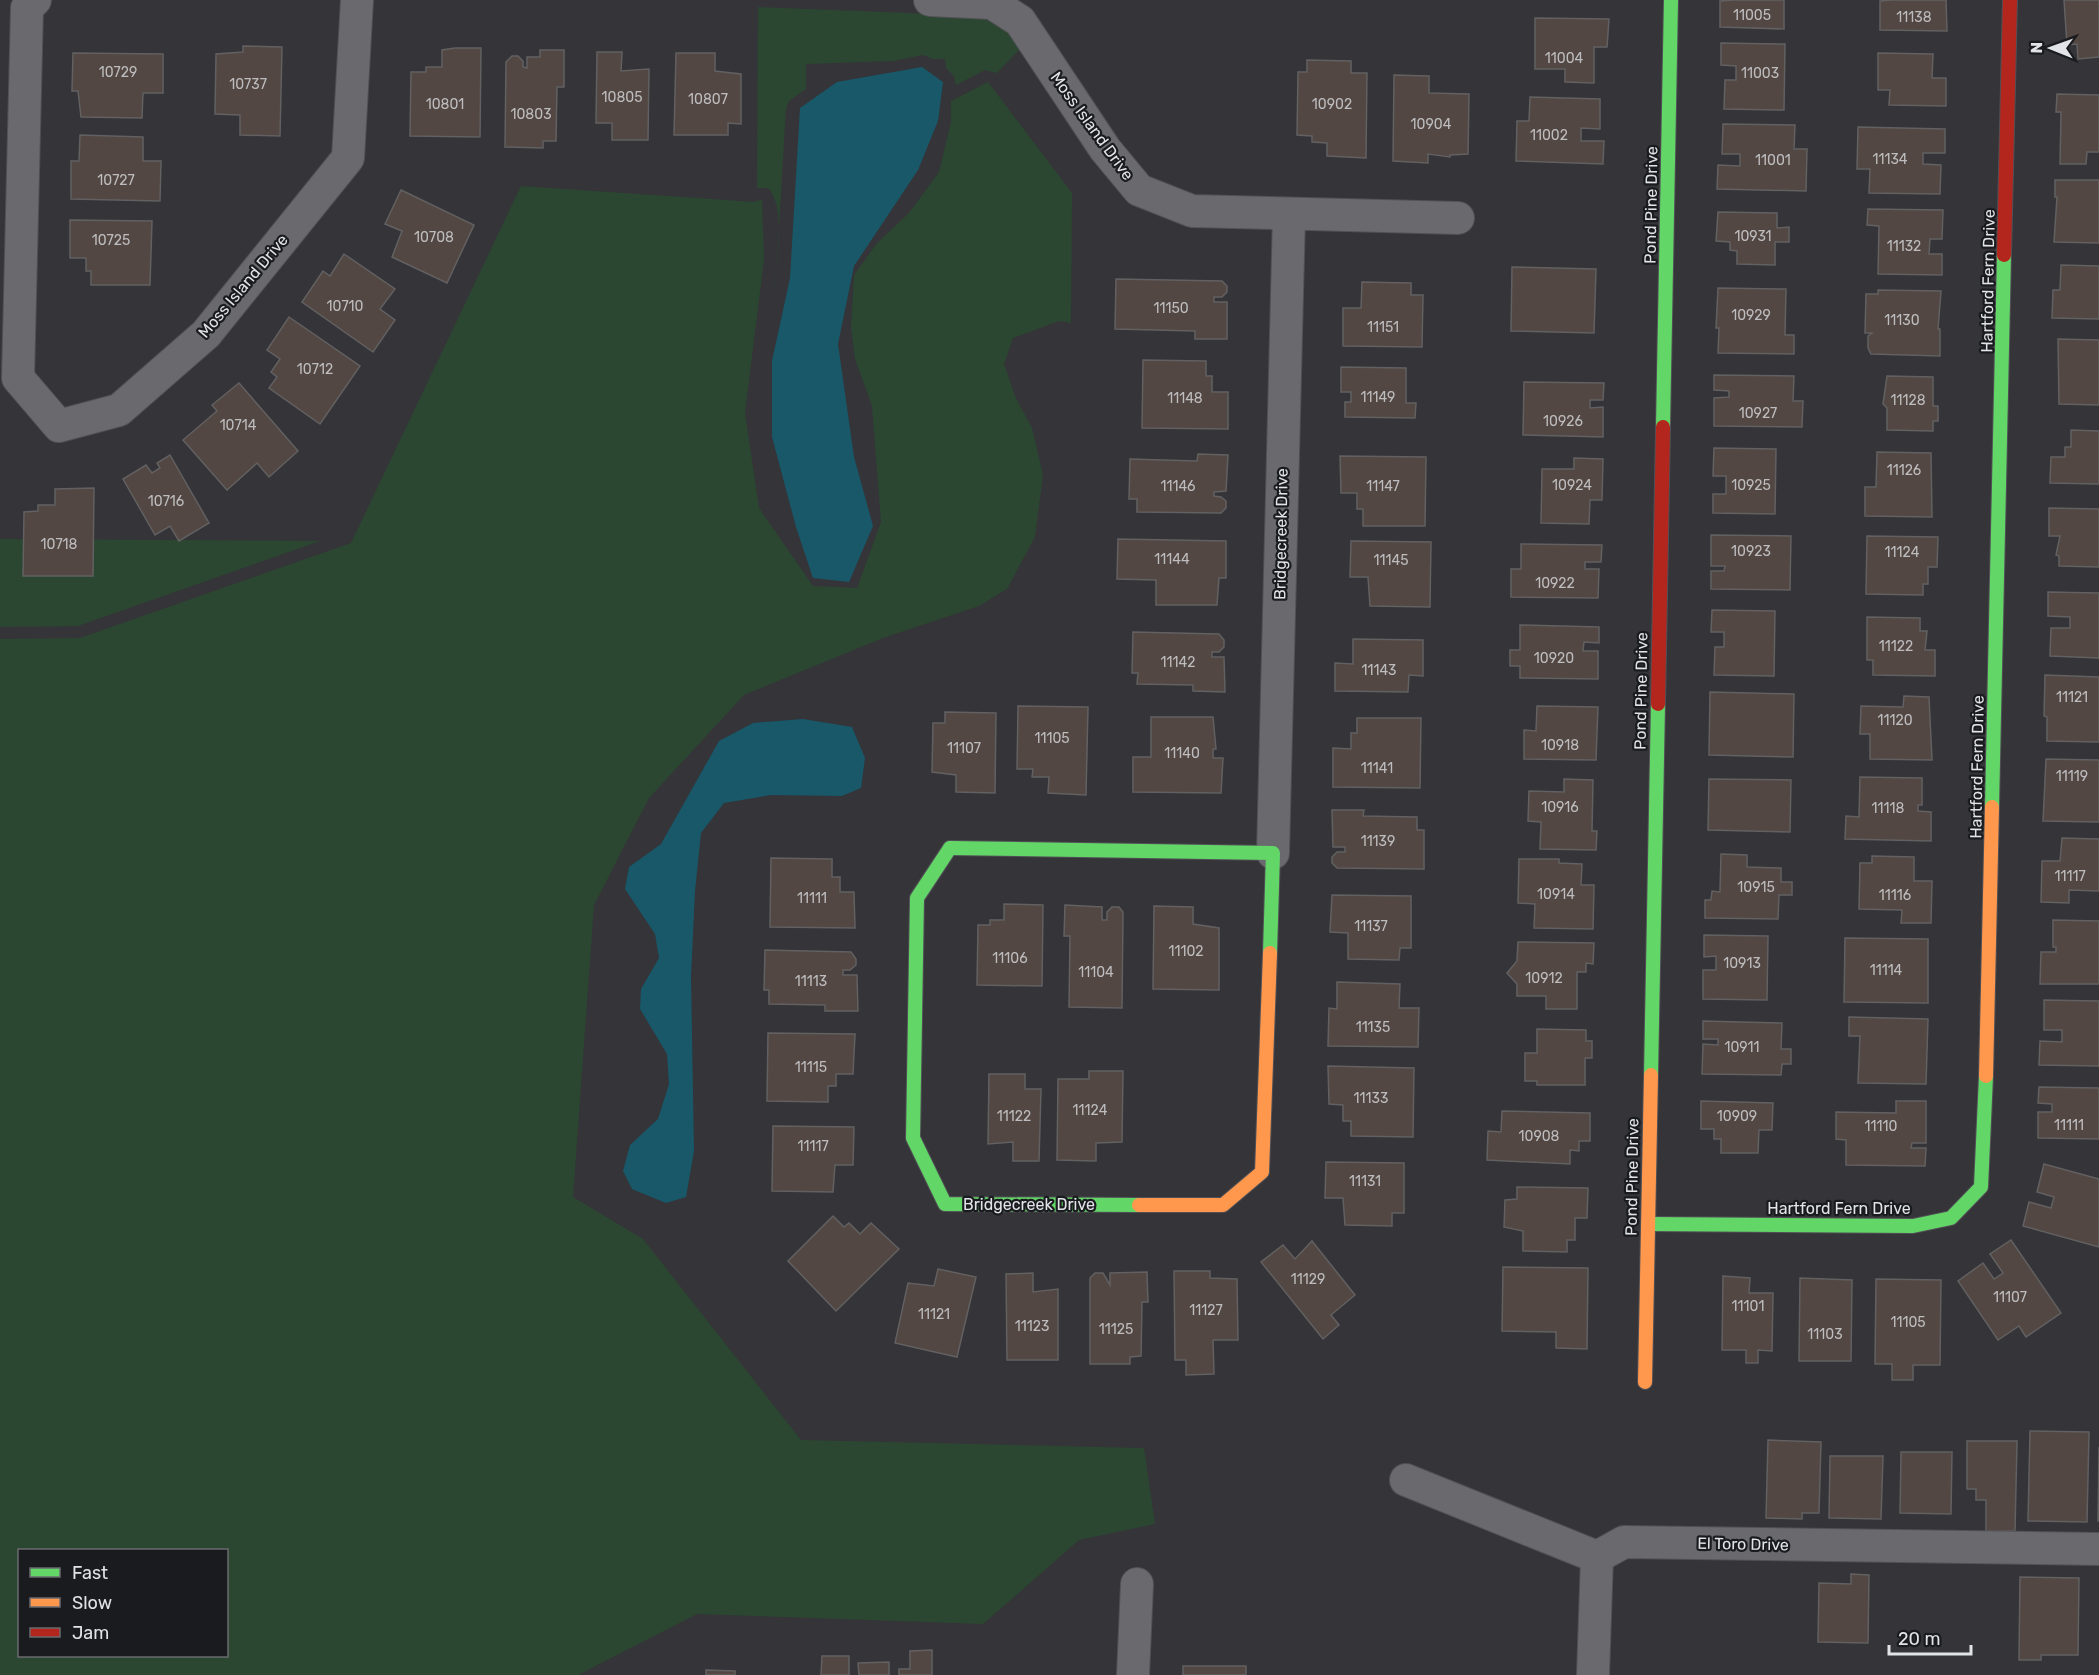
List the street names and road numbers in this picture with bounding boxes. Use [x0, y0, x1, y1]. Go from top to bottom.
street label: Moss Island Drive [1046, 68, 1138, 184]
street label: Pond Pine Drive [1640, 146, 1662, 264]
street label: Hartford Fern Drive [1977, 209, 1999, 353]
street label: Moss Island Drive [194, 230, 292, 342]
street label: Bridgecreek Drive [1270, 468, 1292, 600]
street label: Pond Pine Drive [1630, 632, 1652, 750]
street label: Hartford Fern Drive [1966, 695, 1988, 839]
street label: Pond Pine Drive [1621, 1118, 1643, 1236]
street label: Bridgecreek Drive [963, 1195, 1095, 1214]
street label: Hartford Fern Drive [1767, 1199, 1911, 1218]
street label: El Toro Drive [1697, 1534, 1789, 1554]

